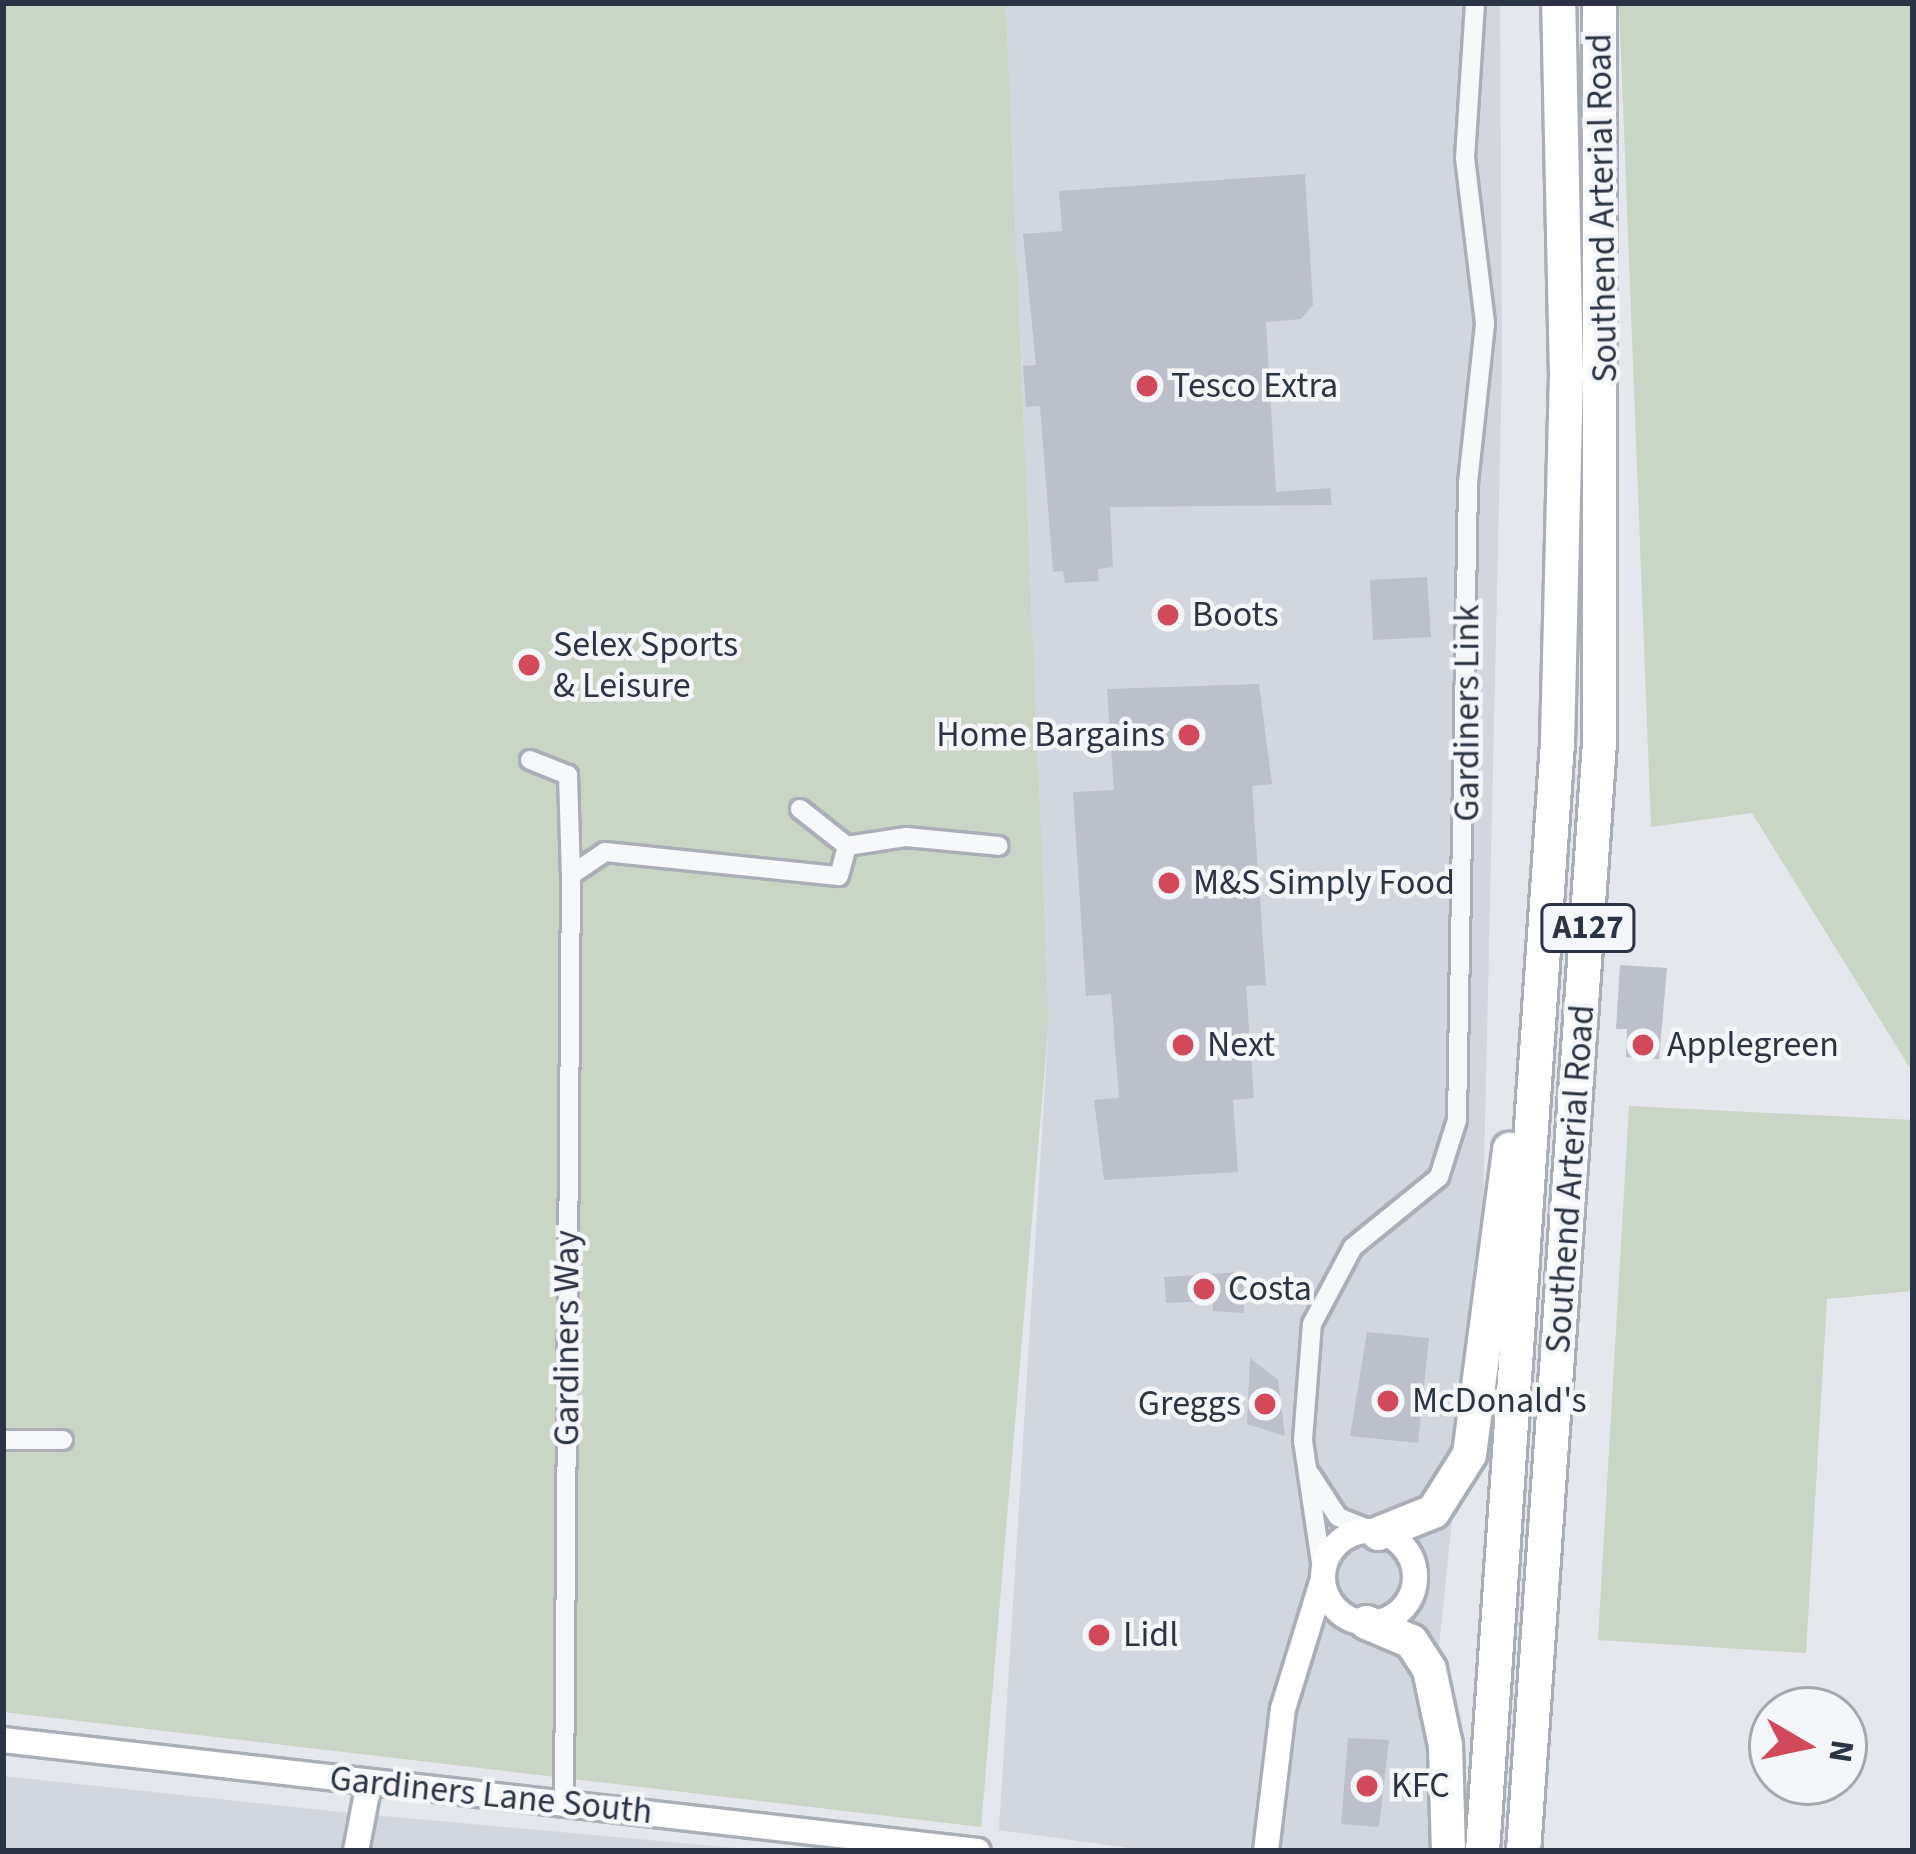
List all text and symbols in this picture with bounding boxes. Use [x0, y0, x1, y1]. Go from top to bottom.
street label: Southend Arterial Road [1577, 33, 1627, 383]
place label: Tesco Extra [1171, 364, 1338, 408]
marker: Tesco Extra [1134, 373, 1160, 399]
place label: Boots [1192, 593, 1278, 637]
marker: Boots [1155, 602, 1181, 628]
street label: Gardiners Link [1445, 604, 1489, 822]
place label: Selex Sports & Leisure [553, 622, 738, 707]
marker: Selex Sports & Leisure [516, 652, 542, 678]
place label: Home Bargains [936, 713, 1165, 757]
marker: Home Bargains [1176, 722, 1202, 748]
place label: M&S Simply Food [1193, 861, 1455, 905]
marker: M&S Simply Food [1156, 870, 1182, 896]
road number: A127 [1540, 901, 1636, 955]
street label: Southend Arterial Road [1536, 1003, 1604, 1355]
place label: Next [1207, 1023, 1275, 1067]
place label: Applegreen [1667, 1023, 1839, 1067]
marker: Next [1170, 1032, 1196, 1058]
marker: Applegreen [1630, 1032, 1656, 1058]
street label: Gardiners Way [545, 1230, 589, 1446]
place label: Costa [1228, 1267, 1312, 1311]
marker: Costa [1191, 1276, 1217, 1302]
place label: McDonald's [1412, 1379, 1587, 1423]
place label: Greggs [1138, 1382, 1241, 1426]
marker: McDonald's [1375, 1388, 1401, 1414]
marker: Greggs [1252, 1391, 1278, 1417]
place label: Lidl [1123, 1613, 1179, 1657]
marker: Lidl [1086, 1622, 1112, 1648]
north arrow [1748, 1686, 1868, 1806]
text: N [1816, 1737, 1866, 1766]
street label: Gardiners Lane South [328, 1757, 654, 1833]
place label: KFC [1391, 1764, 1450, 1808]
marker: KFC [1354, 1773, 1380, 1799]

